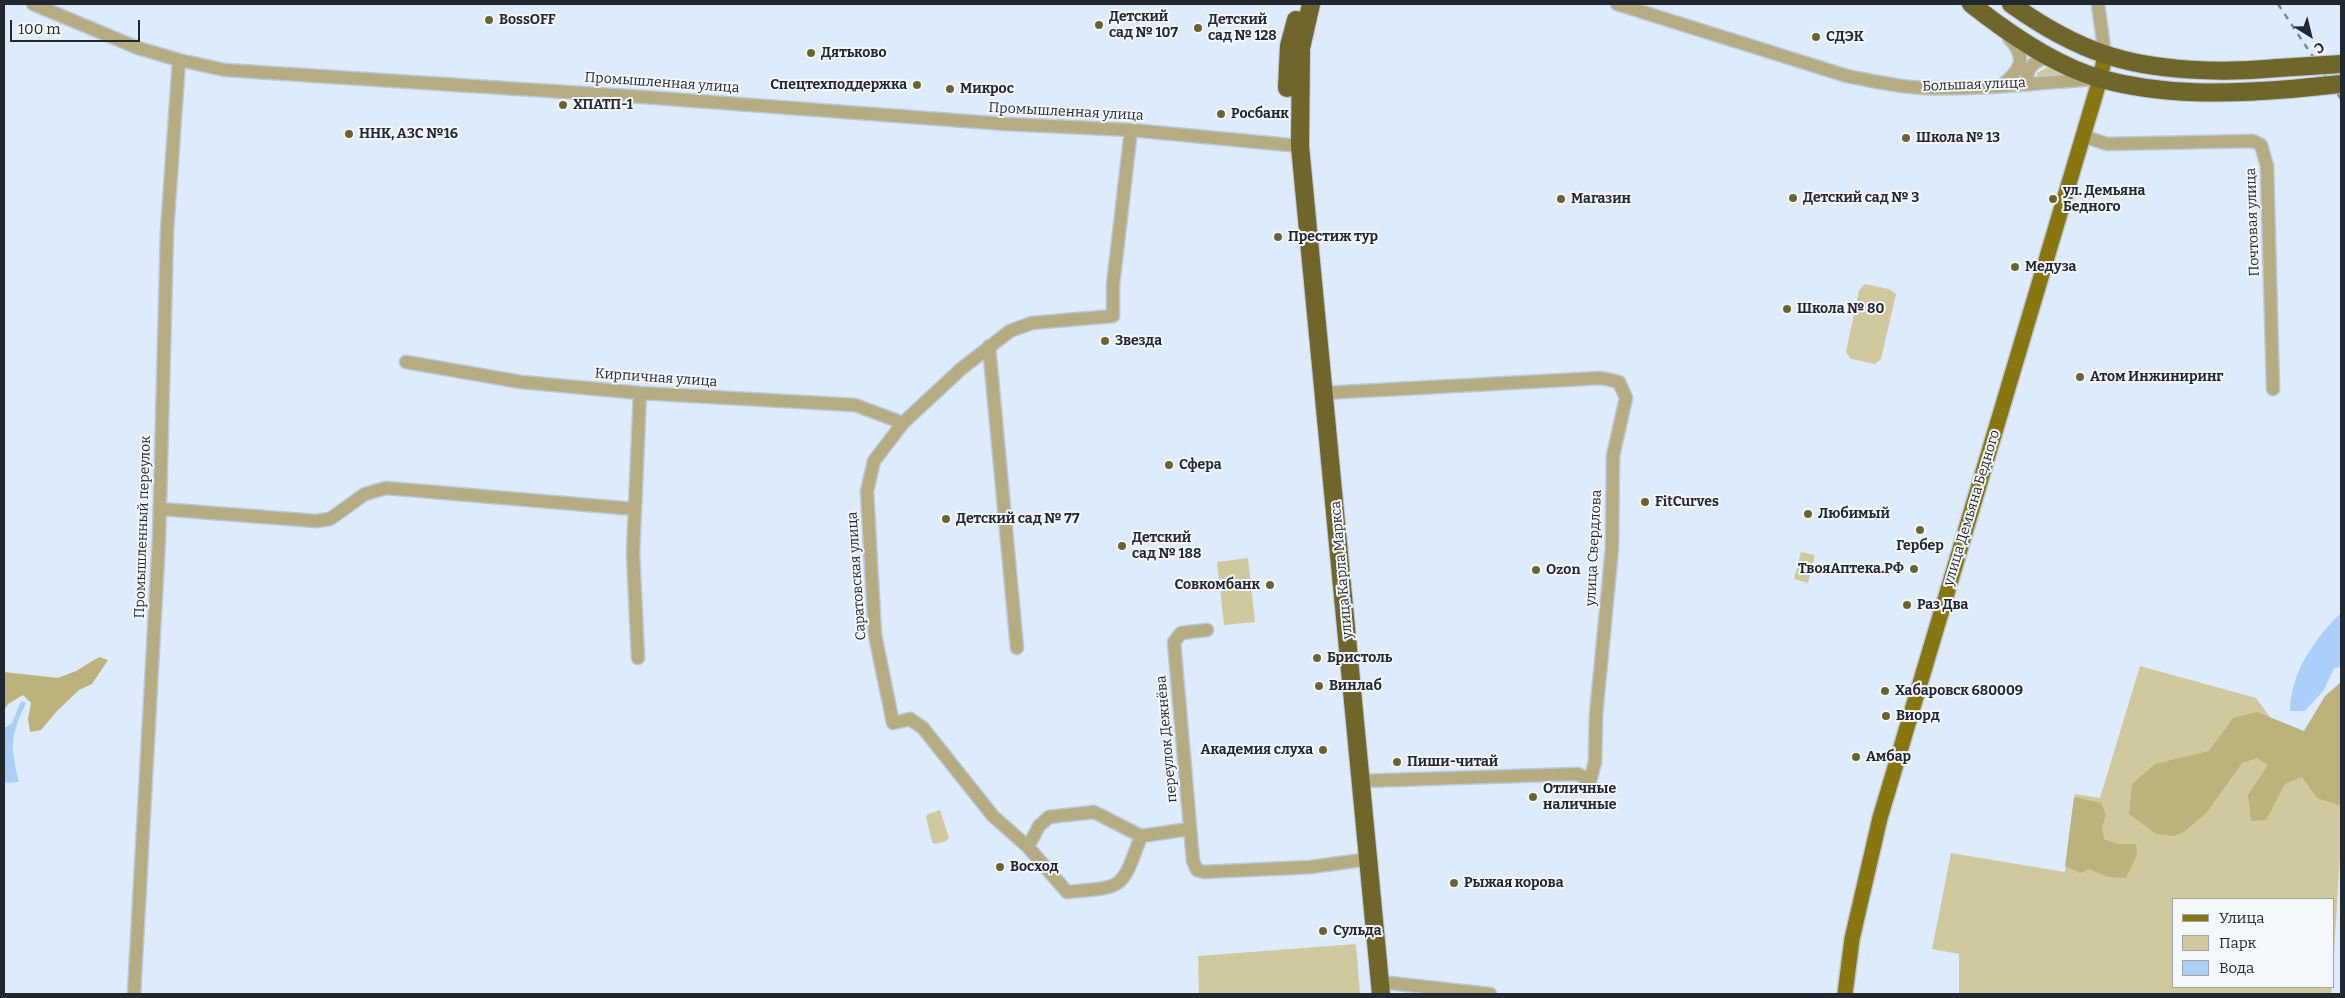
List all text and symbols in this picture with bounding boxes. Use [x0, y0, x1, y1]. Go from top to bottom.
place label: Детский сад № 107 [1109, 9, 1178, 41]
scale bar [12, 10, 142, 42]
north arrow [2285, 10, 2335, 60]
place label: BossOFF [499, 12, 556, 28]
place label: Детский сад № 128 [1208, 12, 1277, 44]
marker: BossOFF [483, 14, 495, 26]
marker: Детский сад № 107 [1093, 19, 1105, 31]
text: 100 m [18, 20, 61, 38]
marker: Детский сад № 128 [1192, 22, 1204, 34]
place label: СДЭК [1826, 29, 1864, 45]
marker: СДЭК [1810, 31, 1822, 43]
text: С [2311, 38, 2328, 57]
place label: Дятьково [821, 45, 887, 61]
marker: Дятьково [805, 47, 817, 59]
street label: Промышленная улица [584, 69, 740, 97]
street label: Большая улица [1922, 75, 2026, 95]
place label: Спецтехподдержка [770, 77, 907, 93]
marker: Спецтехподдержка [911, 79, 923, 91]
place label: Микрос [960, 81, 1014, 97]
marker: Микрос [944, 83, 956, 95]
place label: ХПАТП-1 [573, 97, 633, 113]
marker: ХПАТП-1 [557, 99, 569, 111]
street label: Промышленная улица [988, 100, 1144, 124]
place label: Росбанк [1231, 106, 1289, 122]
marker: Росбанк [1215, 108, 1227, 120]
place label: ННК, АЗС №16 [359, 126, 458, 142]
marker: ННК, АЗС №16 [343, 128, 355, 140]
place label: Школа № 13 [1916, 130, 2000, 146]
marker: Школа № 13 [1900, 132, 1912, 144]
street label: Почтовая улица [2243, 167, 2263, 277]
place label: ул. Демьяна Бедного [2063, 183, 2145, 216]
place label: Детский сад № 3 [1803, 190, 1919, 206]
place label: Магазин [1571, 191, 1631, 207]
marker: Детский сад № 3 [1787, 192, 1799, 204]
marker: Магазин [1555, 193, 1567, 205]
marker: ул. Демьяна Бедного [2047, 193, 2059, 205]
place label: Престиж тур [1288, 229, 1378, 245]
marker: Престиж тур [1272, 231, 1284, 243]
place label: Медуза [2025, 259, 2076, 275]
marker: Медуза [2009, 261, 2021, 273]
place label: Школа № 80 [1797, 301, 1884, 317]
marker: Школа № 80 [1781, 303, 1793, 315]
place label: Звезда [1115, 333, 1162, 349]
marker: Звезда [1099, 335, 1111, 347]
street label: Кирпичная улица [594, 365, 718, 391]
place label: Атом Инжиниринг [2090, 369, 2223, 385]
marker: Атом Инжиниринг [2074, 371, 2086, 383]
street label: улица Демьяна Бедного [1940, 428, 2004, 588]
street label: Промышленный переулок [131, 435, 155, 619]
place label: Сфера [1179, 457, 1222, 473]
marker: Сфера [1163, 459, 1175, 471]
street label: улица Свердлова [1583, 489, 1605, 607]
place label: FitCurves [1655, 494, 1719, 510]
marker: FitCurves [1639, 496, 1651, 508]
street label: улица Карла Маркса [1328, 500, 1356, 640]
place label: Любимый [1818, 506, 1890, 522]
marker: Любимый [1802, 508, 1814, 520]
street label: Саратовская улица [844, 511, 870, 641]
place label: Детский сад № 77 [956, 511, 1079, 527]
marker: Детский сад № 77 [940, 513, 952, 525]
marker: Гербер [1914, 524, 1926, 536]
place label: Детский сад № 188 [1132, 530, 1201, 562]
place label: Гербер [1896, 538, 1944, 554]
marker: Детский сад № 188 [1116, 540, 1128, 552]
place label: ТвояАптека.РФ [1798, 561, 1904, 577]
place label: Ozon [1546, 562, 1580, 578]
marker: ТвояАптека.РФ [1908, 563, 1920, 575]
marker: Ozon [1530, 564, 1542, 576]
place label: Совкомбанк [1174, 577, 1260, 593]
marker: Совкомбанк [1264, 579, 1276, 591]
place label: Раз Два [1917, 597, 1968, 613]
marker: Раз Два [1901, 599, 1913, 611]
place label: Бристоль [1327, 650, 1392, 666]
marker: Бристоль [1311, 652, 1323, 664]
street label: переулок Дежнёва [1153, 675, 1181, 803]
place label: Винлаб [1329, 678, 1382, 694]
marker: Винлаб [1313, 680, 1325, 692]
place label: Хабаровск 680009 [1895, 683, 2023, 699]
marker: Хабаровск 680009 [1879, 685, 1891, 697]
place label: Виорд [1896, 708, 1940, 724]
marker: Виорд [1880, 710, 1892, 722]
place label: Академия слуха [1201, 742, 1313, 758]
marker: Академия слуха [1317, 744, 1329, 756]
place label: Амбар [1866, 749, 1911, 765]
marker: Амбар [1850, 751, 1862, 763]
place label: Пиши-читай [1407, 754, 1498, 770]
marker: Пиши-читай [1391, 756, 1403, 768]
place label: Отличные наличные [1543, 781, 1617, 814]
marker: Отличные наличные [1527, 791, 1539, 803]
place label: Восход [1010, 859, 1059, 875]
marker: Восход [994, 861, 1006, 873]
place label: Рыжая корова [1464, 875, 1564, 891]
marker: Рыжая корова [1448, 877, 1460, 889]
legend [2172, 898, 2335, 988]
text: Улица [2219, 909, 2265, 927]
place label: Сульда [1333, 923, 1382, 939]
marker: Сульда [1317, 925, 1329, 937]
text: Парк [2219, 934, 2256, 952]
text: Вода [2219, 959, 2254, 977]

